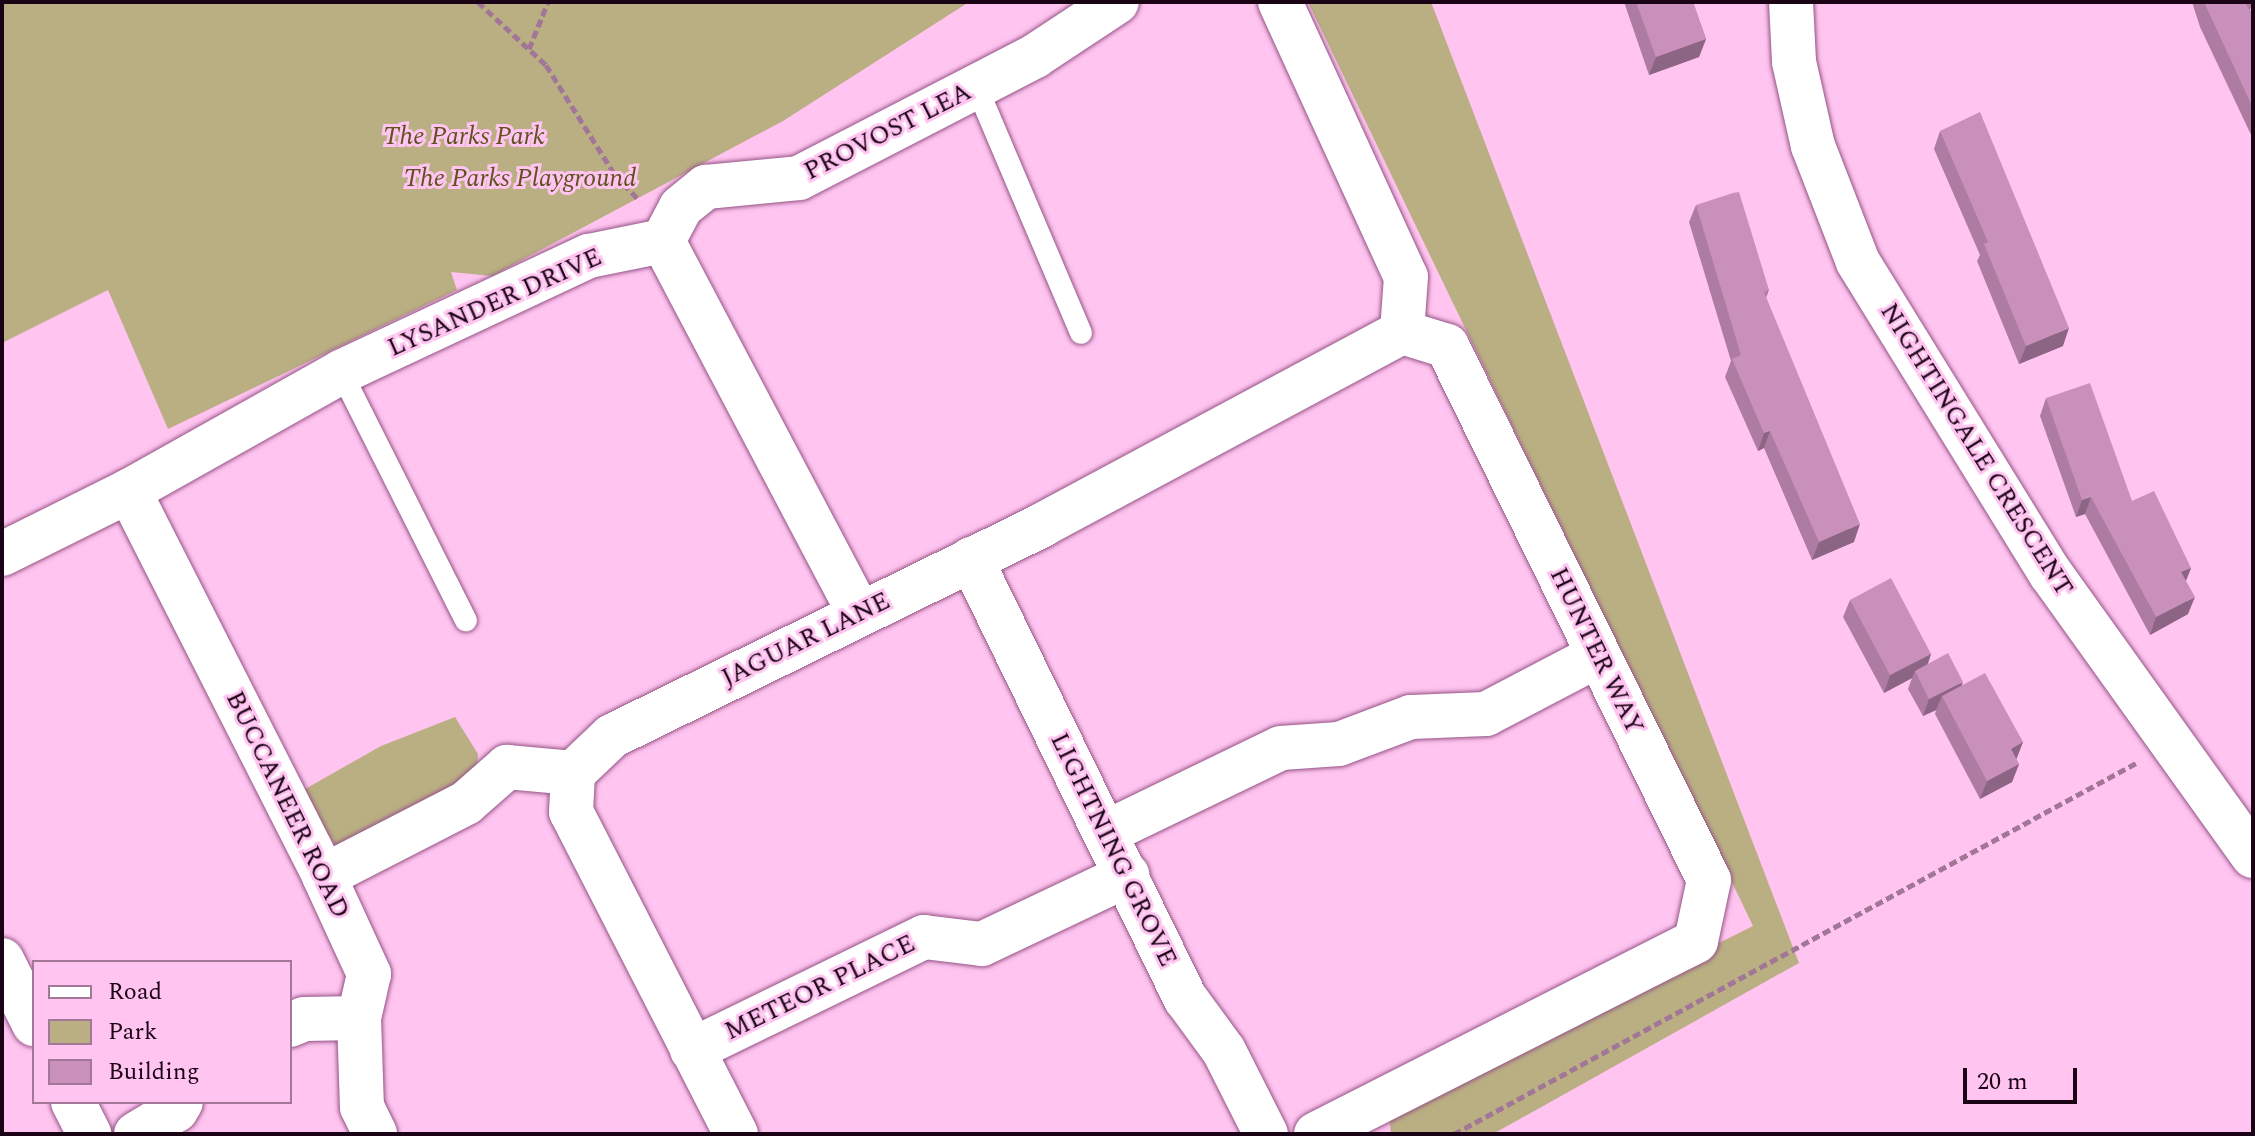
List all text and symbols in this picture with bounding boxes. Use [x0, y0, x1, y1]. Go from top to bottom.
street label: PROVOST LEA [799, 76, 977, 188]
park label: The Parks Park [383, 121, 545, 153]
park label: The Parks Playground [404, 163, 636, 195]
street label: LYSANDER DRIVE [383, 242, 607, 364]
street label: NIGHTINGALE CRESCENT [1873, 298, 2079, 602]
street label: HUNTER WAY [1542, 563, 1650, 739]
street label: JAGUAR LANE [717, 586, 895, 694]
street label: BUCCANEER ROAD [218, 686, 356, 924]
street label: LIGHTNING GROVE [1043, 728, 1183, 972]
street label: METEOR PLACE [720, 928, 920, 1048]
legend [32, 960, 292, 1104]
text: Road [108, 974, 162, 1010]
text: Park [108, 1014, 158, 1050]
scale bar [1967, 1052, 2081, 1102]
text: Building [108, 1054, 200, 1090]
text: 20 m [1977, 1064, 2028, 1100]

